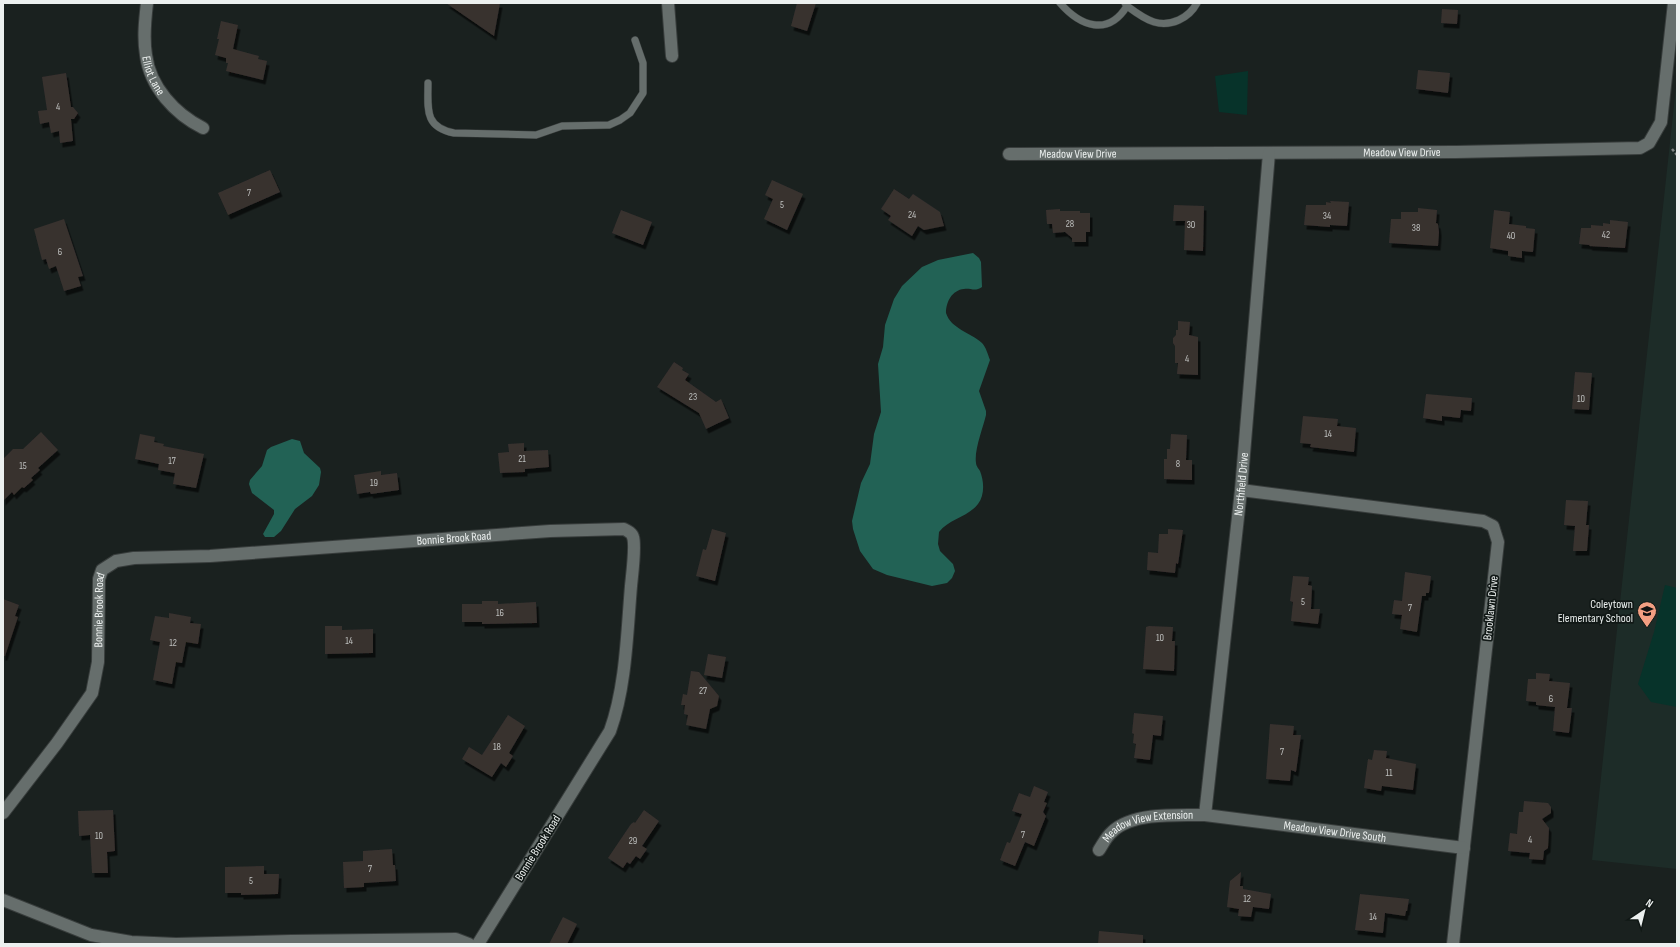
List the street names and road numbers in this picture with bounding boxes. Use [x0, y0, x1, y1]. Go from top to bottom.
street label: Elliot Lane [139, 55, 168, 98]
street label: Meadow View Drive [1363, 145, 1441, 160]
street label: Meadow View Drive [1039, 146, 1117, 161]
street label: Northfield Drive [1231, 451, 1252, 517]
street label: Bonnie Brook Road [416, 528, 492, 548]
street label: Bonnie Brook Road [91, 571, 108, 647]
street label: Brooklawn Drive [1480, 575, 1502, 641]
street label: Meadow View Extension [1099, 807, 1193, 845]
street label: Bonnie Brook Road [512, 812, 564, 884]
street label: Meadow View Drive South [1283, 818, 1387, 846]

